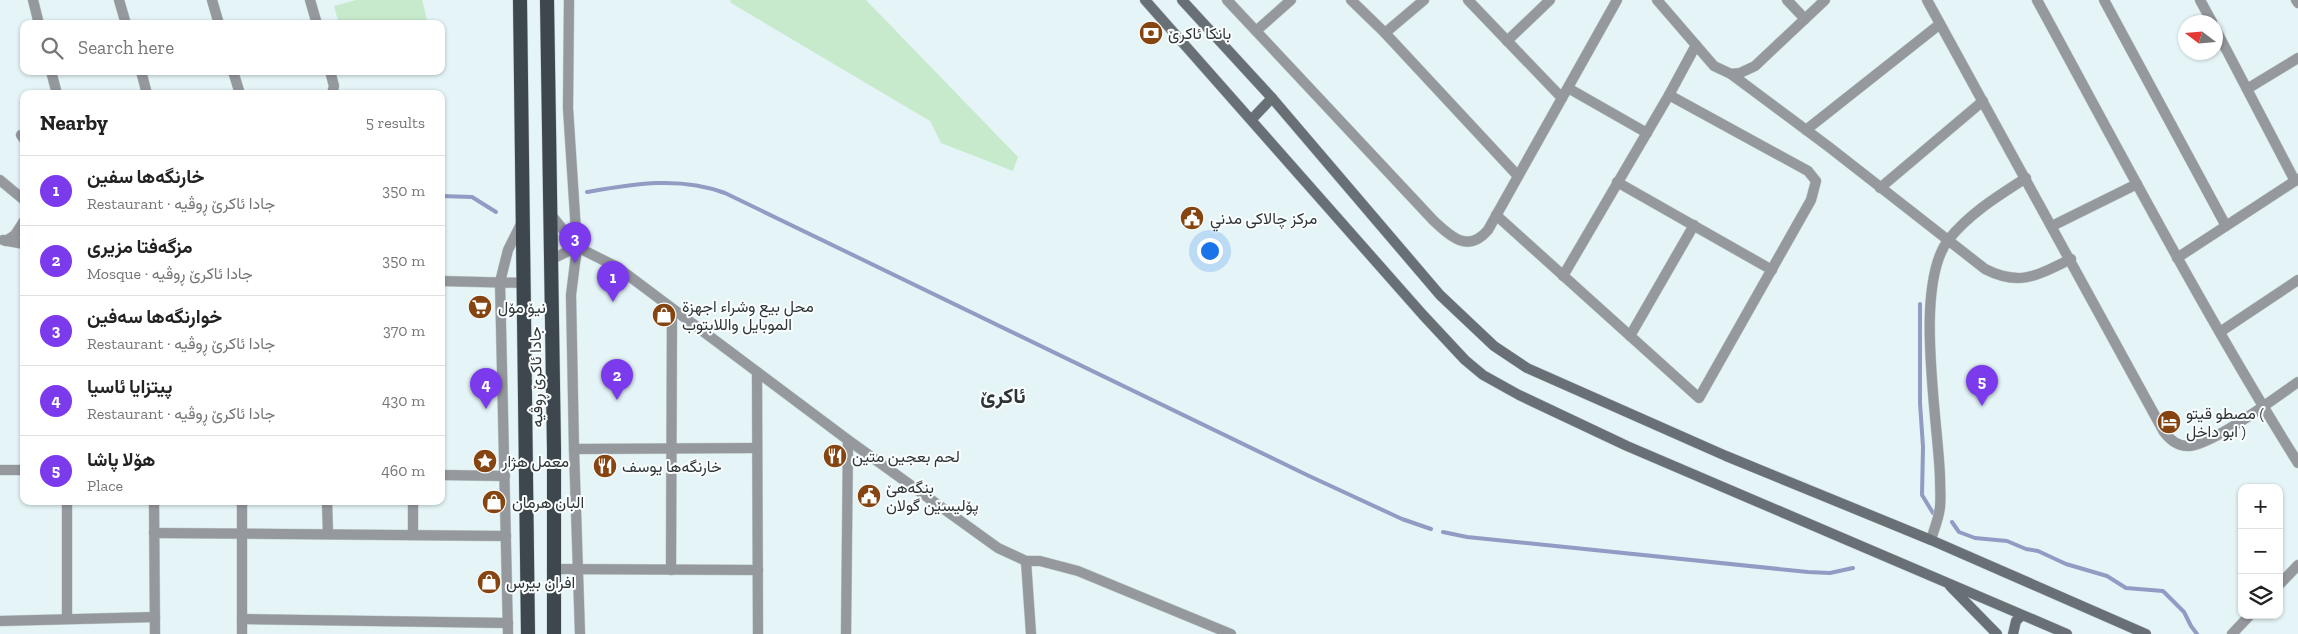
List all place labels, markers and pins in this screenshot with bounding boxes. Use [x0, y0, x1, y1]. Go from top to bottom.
bank icon: بانکا ئاکرێ [1138, 20, 1164, 46]
place label: بانکا ئاکرێ [1168, 24, 1231, 44]
public building icon: مركز چالاکى مدني [1179, 205, 1205, 231]
place label: مركز چالاکى مدني [1210, 209, 1317, 232]
pin: 3 [559, 222, 591, 263]
pin: 1 [597, 261, 629, 302]
supermarket icon: نیۆ مۆل [467, 294, 493, 320]
place label: محل بيع وشراء اجهزة الموبايل واللابتوب [682, 297, 814, 335]
place label: نیۆ مۆل [498, 298, 546, 318]
shop icon: محل بيع وشراء اجهزة الموبايل واللابتوب [651, 302, 677, 328]
pin: 2 [601, 359, 633, 400]
pin: 5 [1966, 365, 1998, 406]
pin: 4 [470, 368, 502, 409]
place label: مصطو قيتو ( ابو داخل ) [2186, 404, 2264, 442]
hotel icon: مصطو قيتو ( ابو داخل ) [2156, 409, 2182, 435]
restaurant icon: لحم بعجين متين [822, 443, 848, 469]
place label: لحم بعجين متين [852, 447, 960, 467]
place icon: معمل هژار [472, 448, 498, 474]
place label: معمل هژار [501, 452, 569, 472]
restaurant icon: خارنگەها یوسف [592, 453, 618, 479]
place label: خارنگەها یوسف [622, 457, 722, 477]
place label: بنگە‌ھێ پۆلیسێن گولان [886, 478, 979, 517]
public building icon: بنگە‌ھێ پۆلیسێن گولان [856, 483, 882, 509]
shop icon: البان هرمان [481, 489, 507, 515]
place label: البان هرمان [512, 493, 584, 513]
shop icon: افران بيرس [476, 569, 502, 595]
place label: افران بيرس [506, 573, 575, 593]

